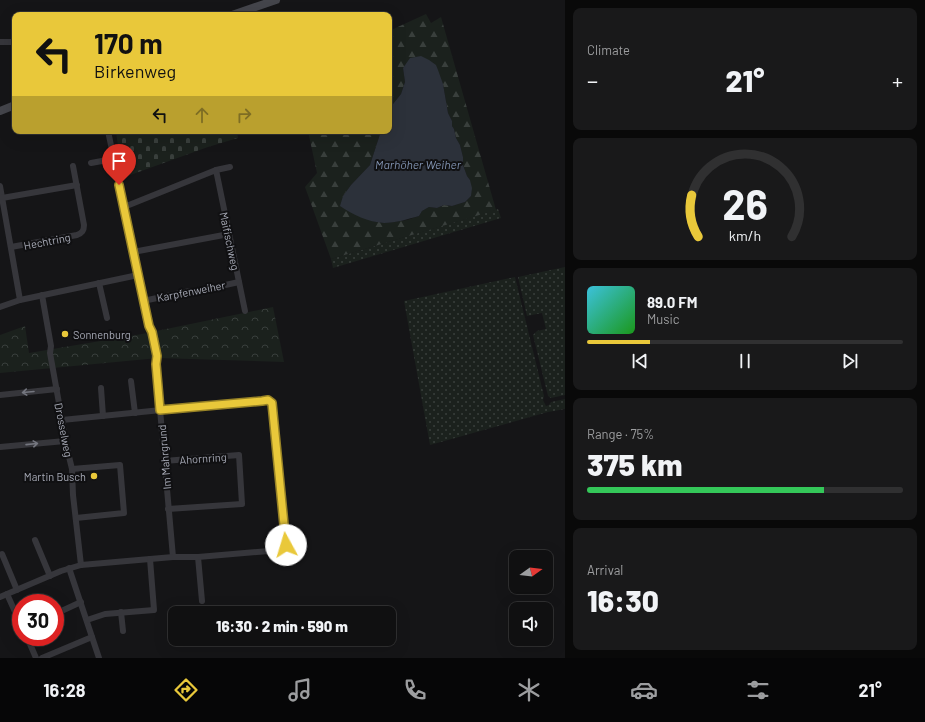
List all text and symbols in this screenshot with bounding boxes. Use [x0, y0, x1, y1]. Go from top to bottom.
text: 170 m [94, 26, 163, 60]
icon: left [28, 28, 80, 80]
text: Climate [587, 42, 630, 58]
text: Birkenweg [94, 60, 176, 82]
text: 21° [726, 62, 764, 98]
text: − [587, 67, 598, 93]
text: + [892, 67, 903, 93]
icon: left [149, 104, 171, 126]
icon: ahead [191, 104, 213, 126]
icon: right [233, 104, 255, 126]
pin [102, 144, 136, 185]
icon: arrive [108, 150, 130, 172]
water label: Marhöher Weiher [375, 157, 462, 171]
text: 26 [722, 178, 768, 228]
street label: Maifischweg [217, 211, 243, 271]
text: km/h [729, 227, 761, 244]
street label: Hechtring [23, 230, 72, 252]
street label: Karpfenweiher [156, 278, 226, 304]
text: 89.0 FM [647, 293, 697, 311]
text: Music [647, 311, 680, 327]
place label: Sonnenburg [73, 328, 131, 341]
marker: Sonnenburg [60, 329, 70, 339]
icon: previous [629, 350, 651, 372]
icon: pause [734, 350, 756, 372]
icon: next [839, 350, 861, 372]
one-way arrow [22, 388, 35, 396]
street label: Drosselweg [52, 402, 76, 458]
street label: Im Mahrgrund [155, 424, 173, 490]
text: Range · 75% [587, 426, 654, 442]
one-way arrow [25, 440, 38, 448]
text: 375 km [587, 446, 683, 482]
street label: Ahornring [179, 450, 227, 466]
place label: Martin Busch [24, 470, 86, 483]
marker: Martin Busch [89, 471, 99, 481]
position arrow [265, 524, 307, 566]
north arrow [509, 550, 553, 594]
map controls [509, 550, 553, 646]
text: Arrival [587, 562, 623, 578]
text: 16:30 [587, 582, 659, 618]
speed limit sign: 30 [12, 594, 64, 646]
button: sound [509, 602, 553, 646]
text: 16:30 · 2 min · 590 m [216, 617, 348, 635]
icon: directions [172, 676, 200, 704]
icon: music [286, 676, 314, 704]
icon: phone [401, 676, 429, 704]
icon: climate [515, 676, 543, 704]
icon: car [630, 676, 658, 704]
icon: filters [744, 676, 772, 704]
text: 16:28 [43, 679, 86, 701]
text: 21° [859, 679, 882, 701]

